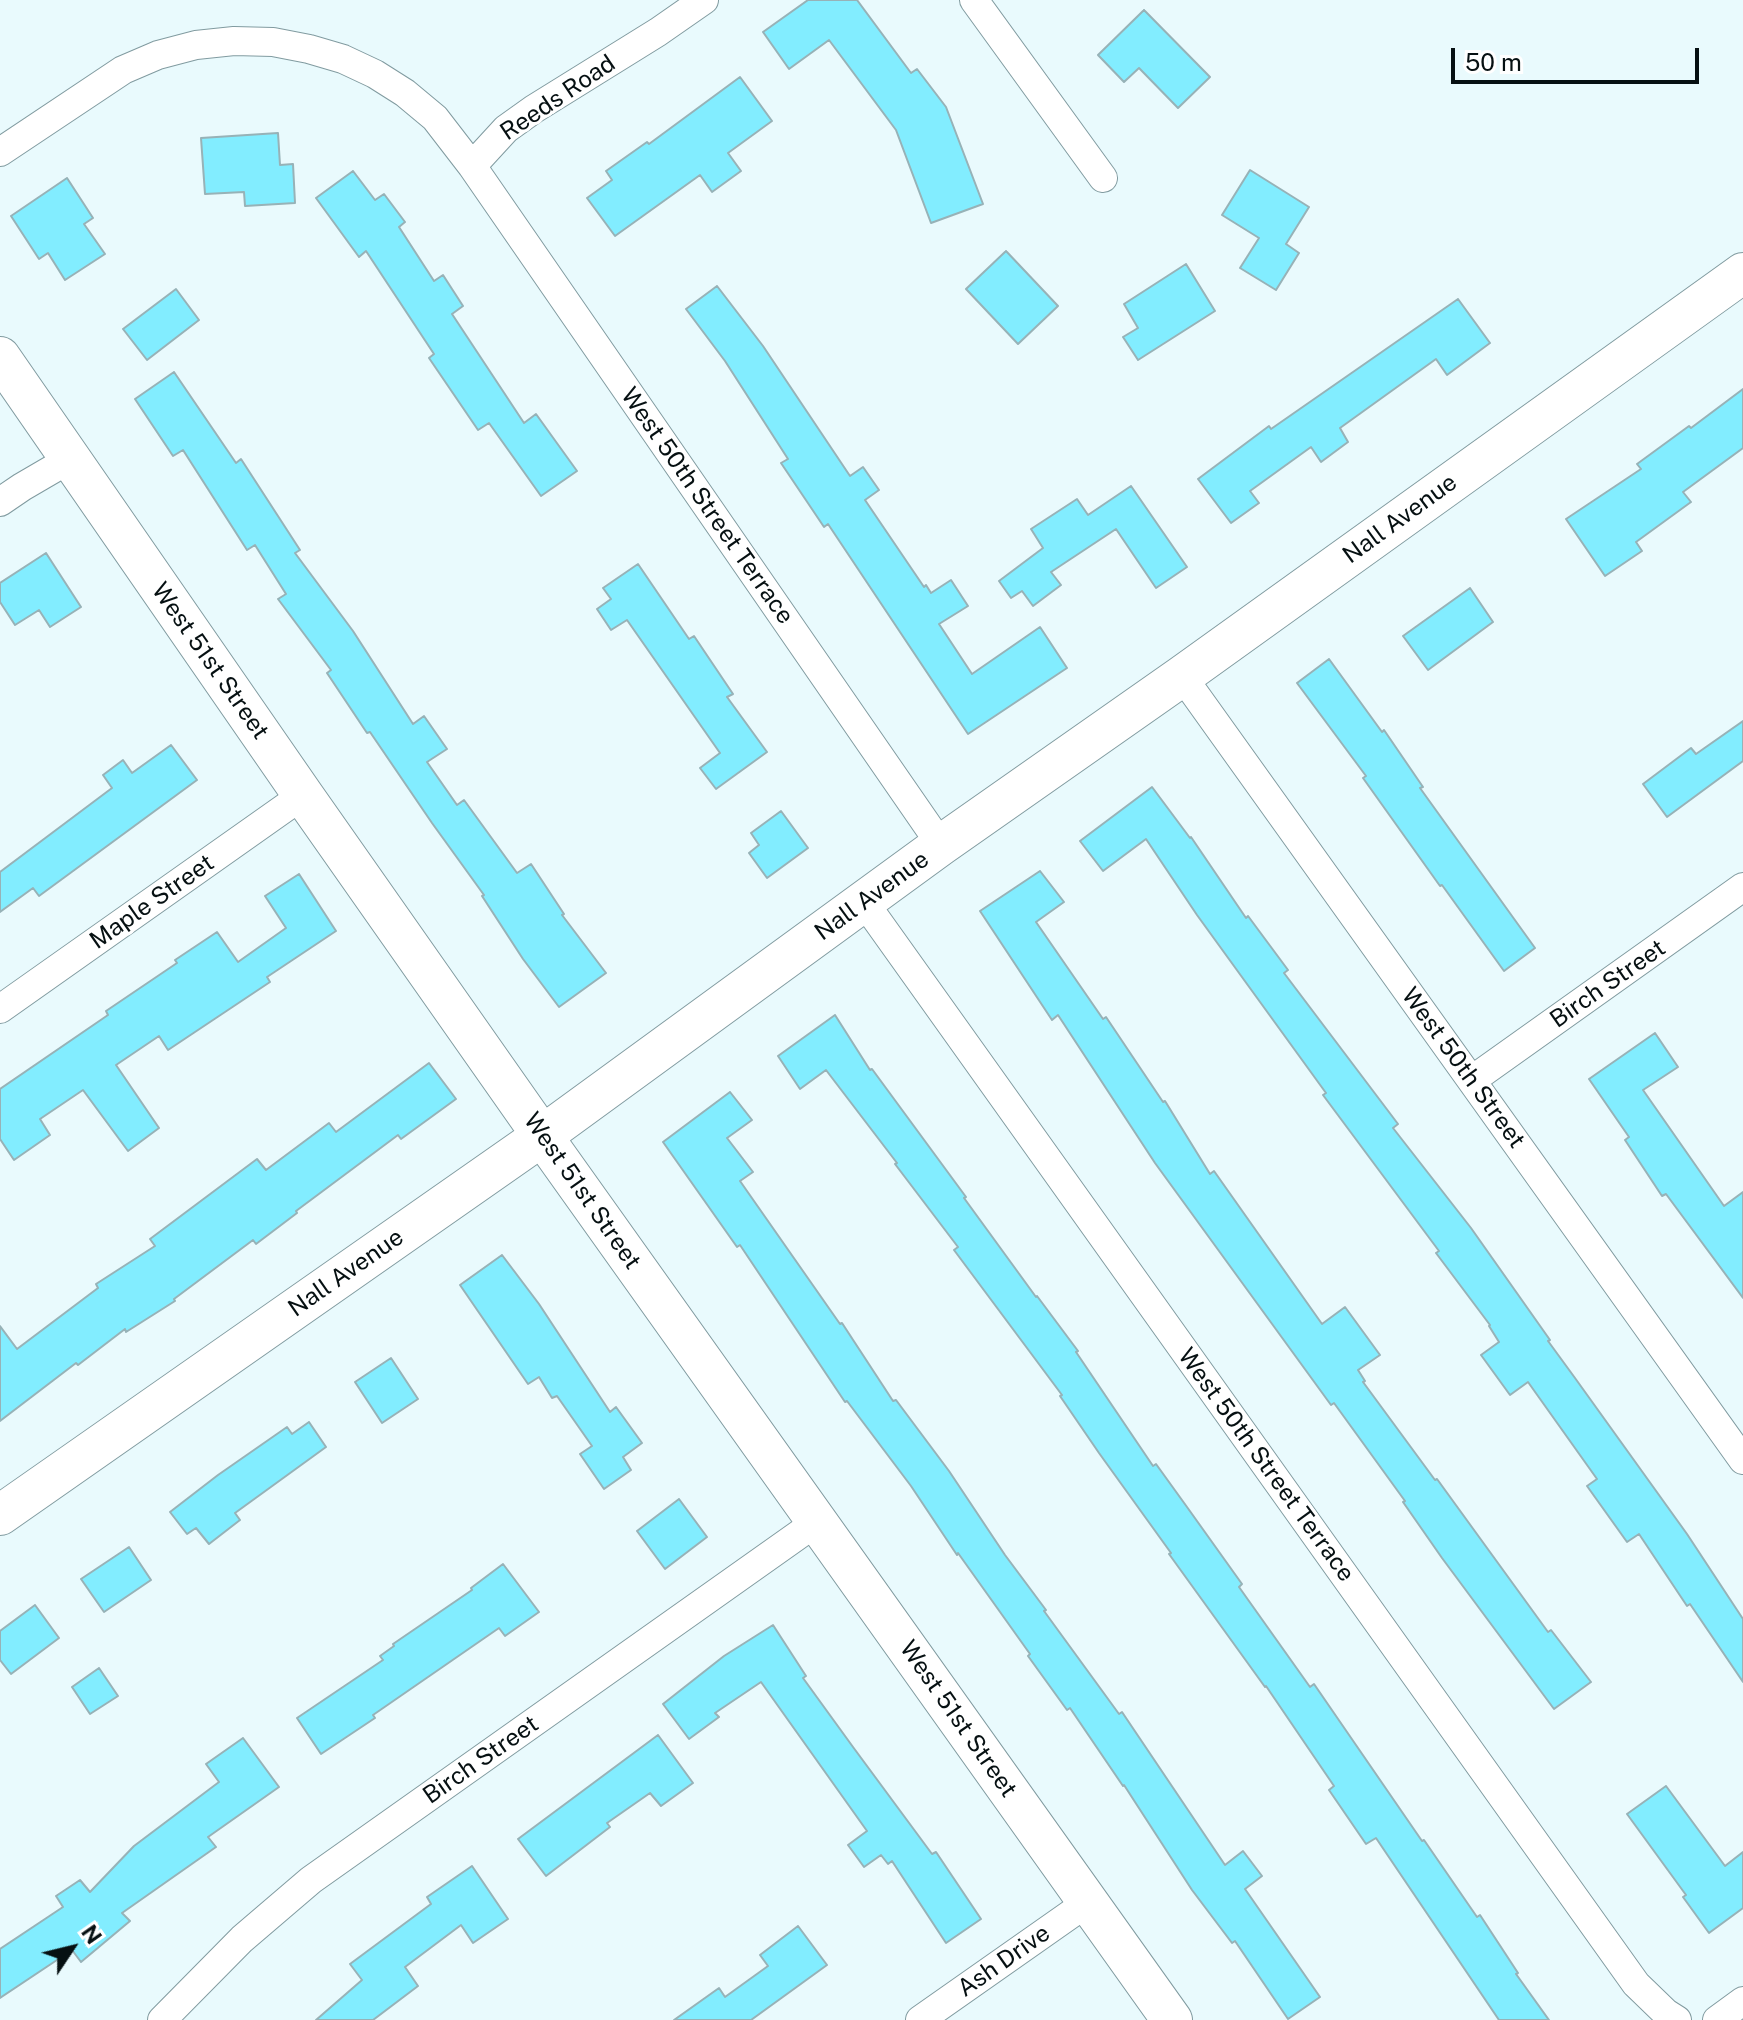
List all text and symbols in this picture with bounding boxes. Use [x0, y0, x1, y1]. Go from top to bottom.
scale bar [1455, 32, 1703, 82]
text: 50 m [1465, 48, 1522, 76]
street label: Reeds Road [495, 49, 621, 147]
street label: West 50th Street Terrace [614, 382, 800, 630]
street label: Nall Avenue [1337, 468, 1463, 570]
street label: West 51st Street [145, 577, 275, 745]
street label: Nall Avenue [809, 845, 935, 947]
street label: Maple Street [84, 849, 220, 955]
street label: Birch Street [1545, 934, 1671, 1034]
street label: West 50th Street [1395, 982, 1531, 1154]
street label: West 51st Street [517, 1107, 647, 1275]
street label: Nall Avenue [283, 1223, 409, 1323]
street label: West 50th Street Terrace [1172, 1343, 1360, 1587]
street label: West 51st Street [893, 1635, 1023, 1803]
street label: Birch Street [418, 1710, 544, 1810]
north arrow [32, 1908, 112, 1988]
street label: Ash Drive [952, 1919, 1056, 2003]
text: N [76, 1920, 107, 1949]

